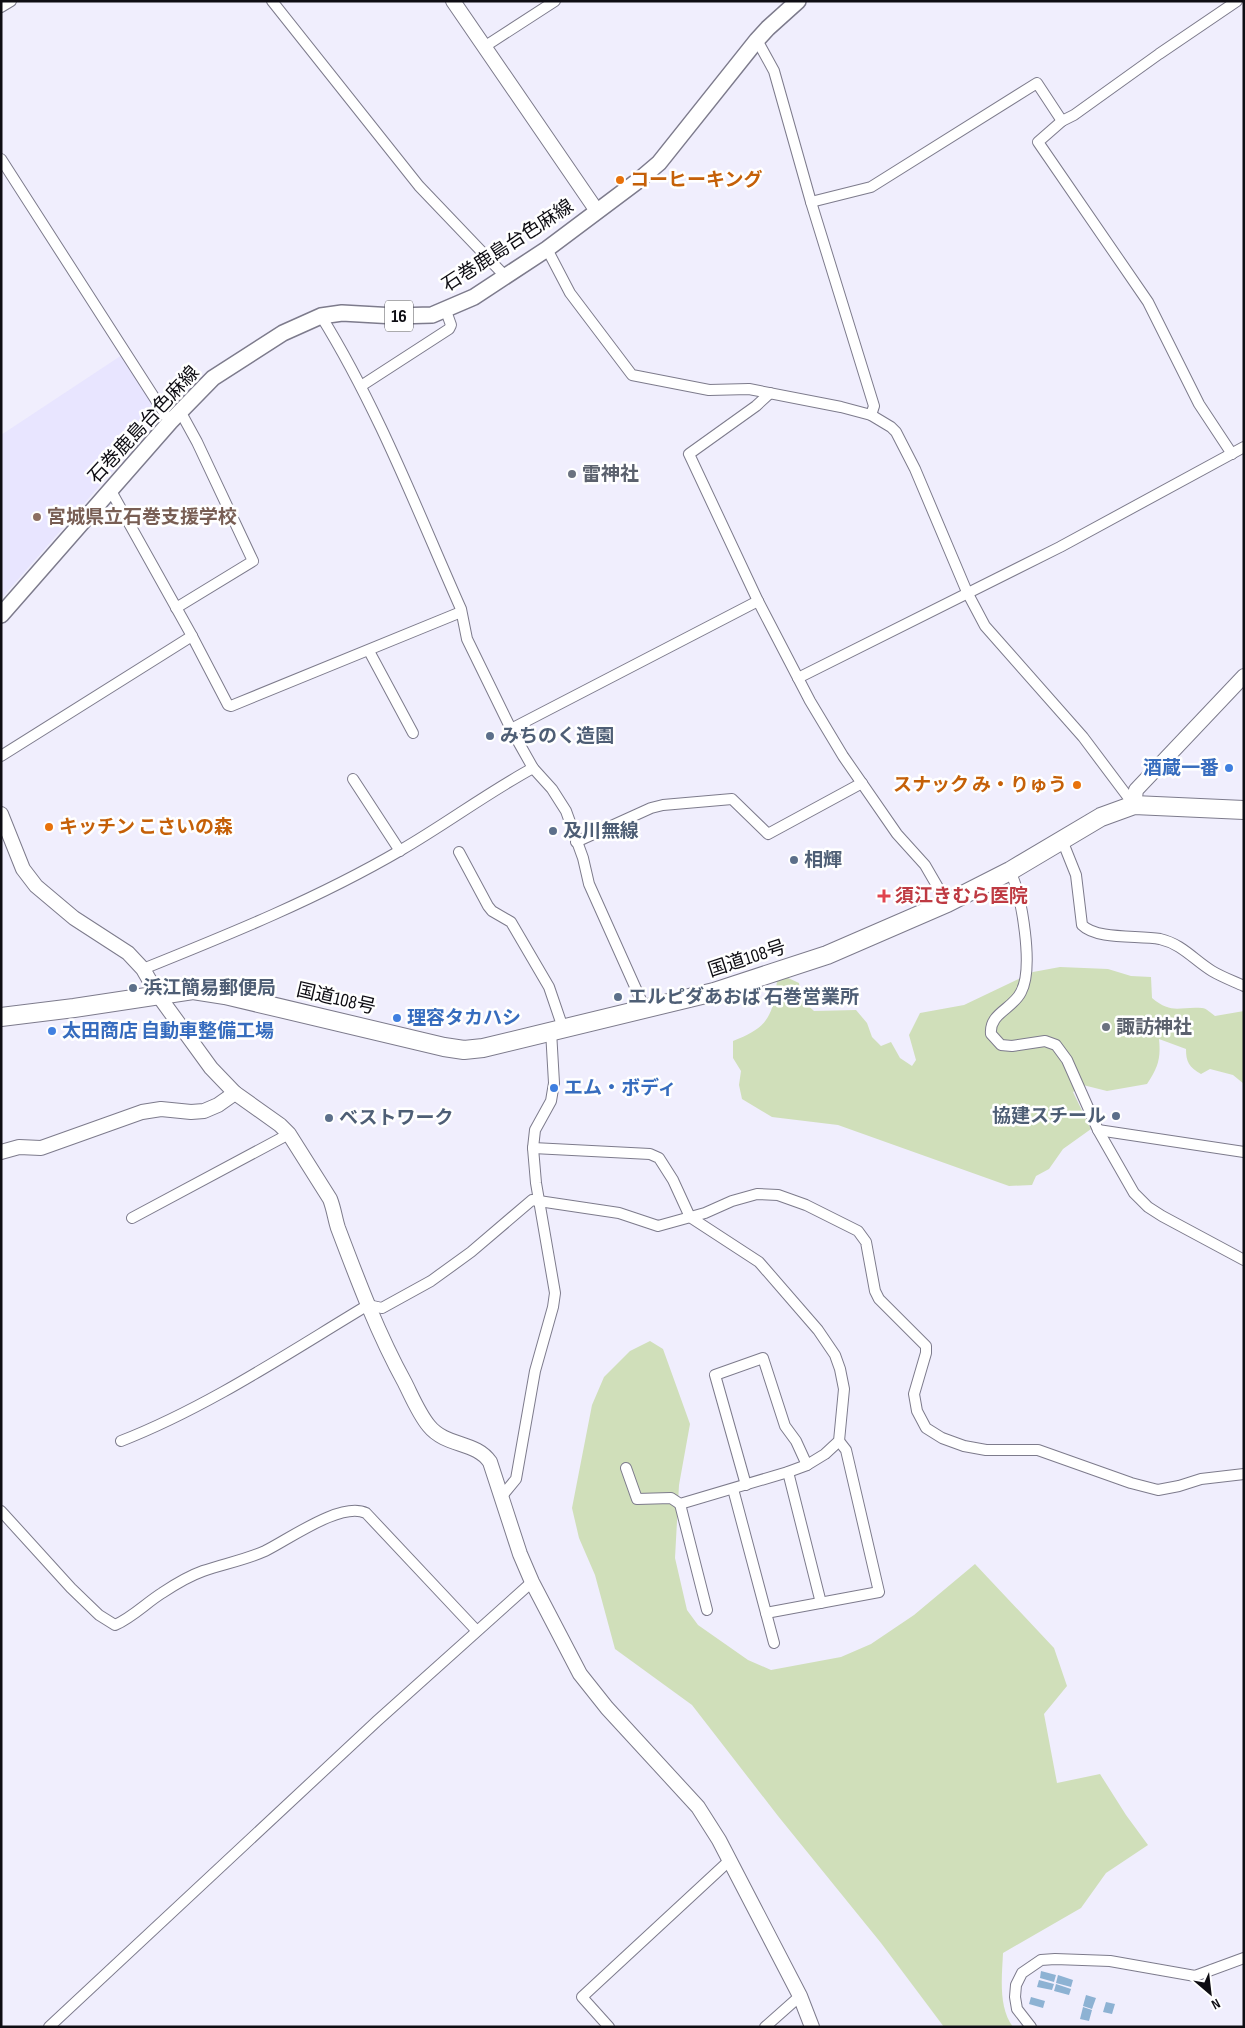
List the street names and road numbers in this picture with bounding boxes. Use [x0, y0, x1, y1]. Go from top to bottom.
street label: 石巻鹿島台色麻線 [438, 195, 578, 297]
road number: 16 [385, 300, 413, 332]
street label: 石巻鹿島台色麻線 [84, 362, 204, 488]
street label: 国道108号 [705, 936, 789, 982]
street label: 国道108号 [294, 979, 378, 1019]

